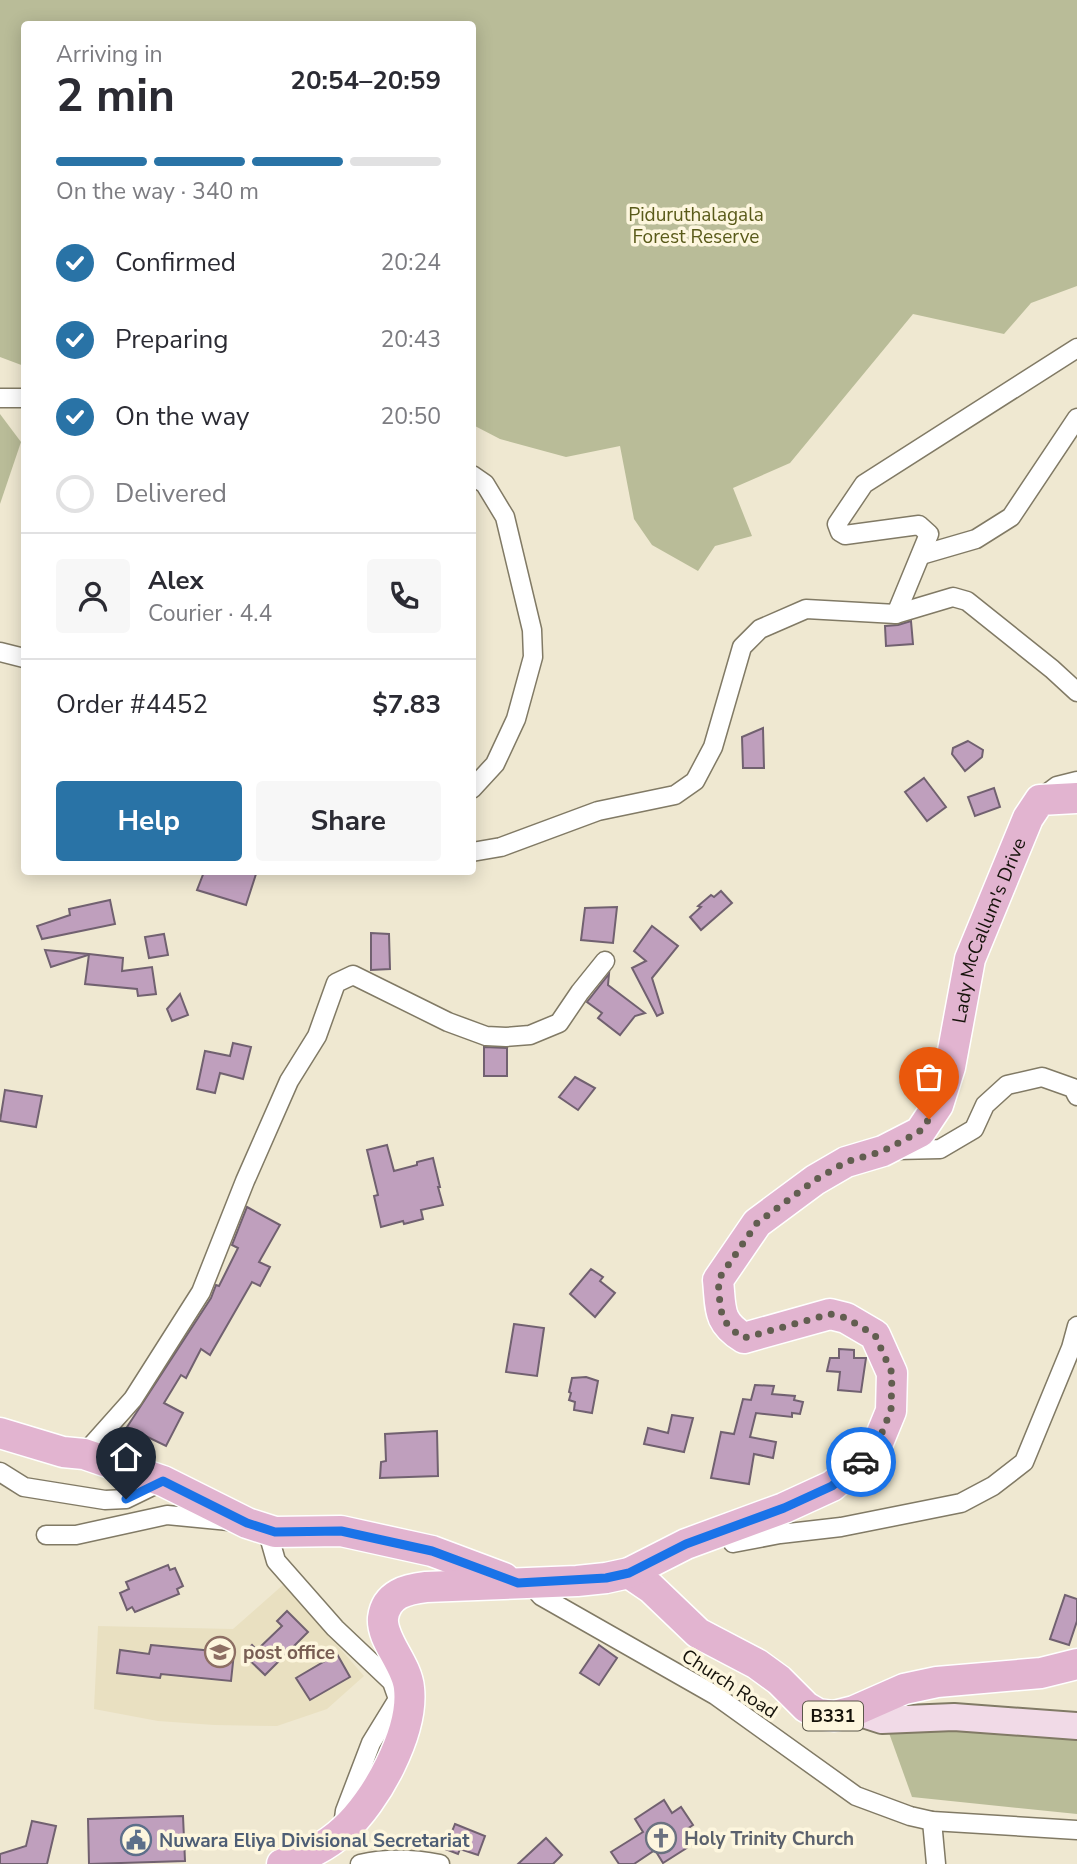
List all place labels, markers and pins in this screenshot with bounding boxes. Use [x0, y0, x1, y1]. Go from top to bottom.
pin [899, 1047, 959, 1119]
pin [96, 1427, 156, 1499]
school or university icon: post office [203, 1635, 237, 1669]
place label: post office [243, 1640, 335, 1666]
church icon: Holy Trinity Church [644, 1821, 678, 1855]
public building icon: Nuwara Eliya Divisional Secretariat [119, 1823, 153, 1857]
place label: Holy Trinity Church [684, 1826, 854, 1852]
place label: Nuwara Eliya Divisional Secretariat [159, 1828, 470, 1854]

